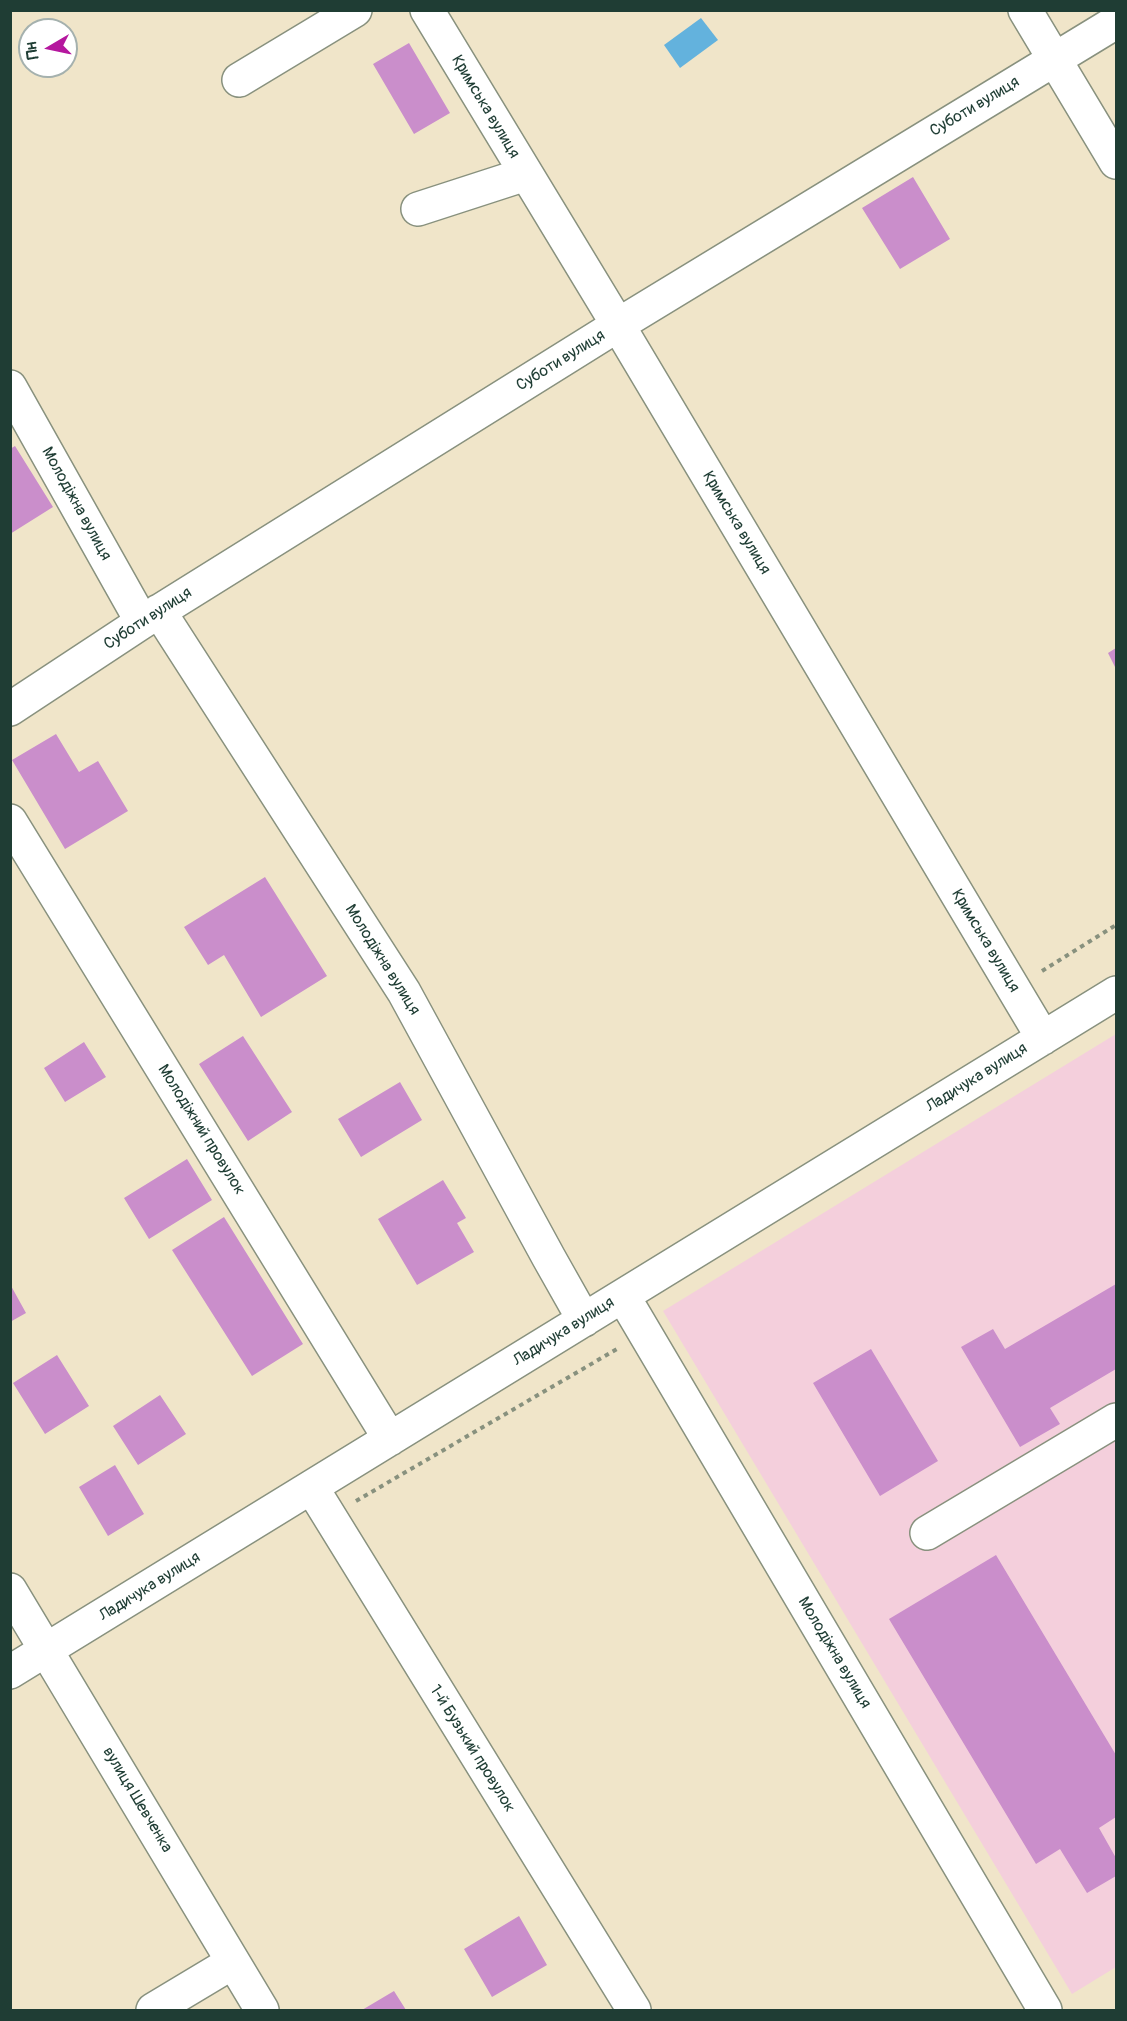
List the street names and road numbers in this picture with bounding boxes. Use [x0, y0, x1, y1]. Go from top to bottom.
street label: Кримська вулиця [447, 52, 523, 162]
street label: Суботи вулиця [927, 73, 1023, 141]
street label: Суботи вулиця [513, 326, 609, 396]
street label: Молодіжна вулиця [37, 444, 115, 564]
street label: Кримська вулиця [698, 468, 774, 578]
street label: Суботи вулиця [100, 583, 196, 655]
street label: Кримська вулиця [947, 886, 1023, 996]
street label: Молодіжна вулиця [340, 901, 424, 1019]
street label: Ладичука вулиця [923, 1039, 1031, 1117]
street label: Молодіжний провулок [153, 1061, 249, 1199]
street label: Ладичука вулиця [510, 1293, 618, 1371]
street label: Ладичука вулиця [96, 1548, 204, 1626]
street label: Молодіжна вулиця [793, 1594, 875, 1712]
street label: 1-й Бузький провулок [425, 1682, 519, 1816]
street label: вулиця Шевченка [98, 1744, 176, 1856]

